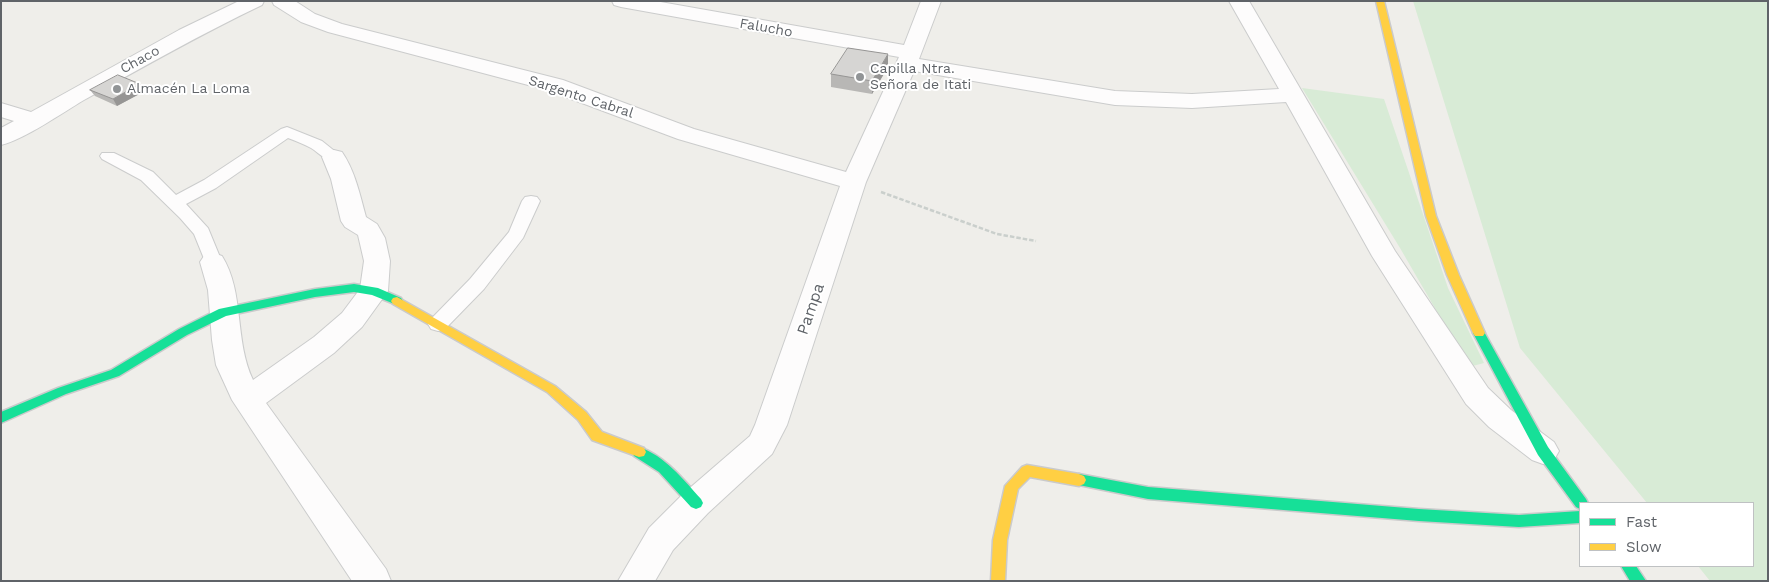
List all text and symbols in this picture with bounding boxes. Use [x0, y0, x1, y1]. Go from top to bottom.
street label: Falucho [738, 15, 794, 41]
street label: Chaco [117, 42, 163, 78]
place label: Capilla Ntra. Señora de Itati [870, 61, 971, 94]
marker: Capilla Ntra. Señora de Itati [854, 71, 866, 83]
street label: Sargento Cabral [526, 72, 636, 122]
place label: Almacén La Loma [127, 81, 250, 97]
marker: Almacén La Loma [111, 83, 123, 95]
street label: Pampa [793, 281, 829, 337]
legend [1579, 502, 1754, 567]
text: Fast [1626, 513, 1657, 531]
text: Slow [1626, 538, 1662, 556]

